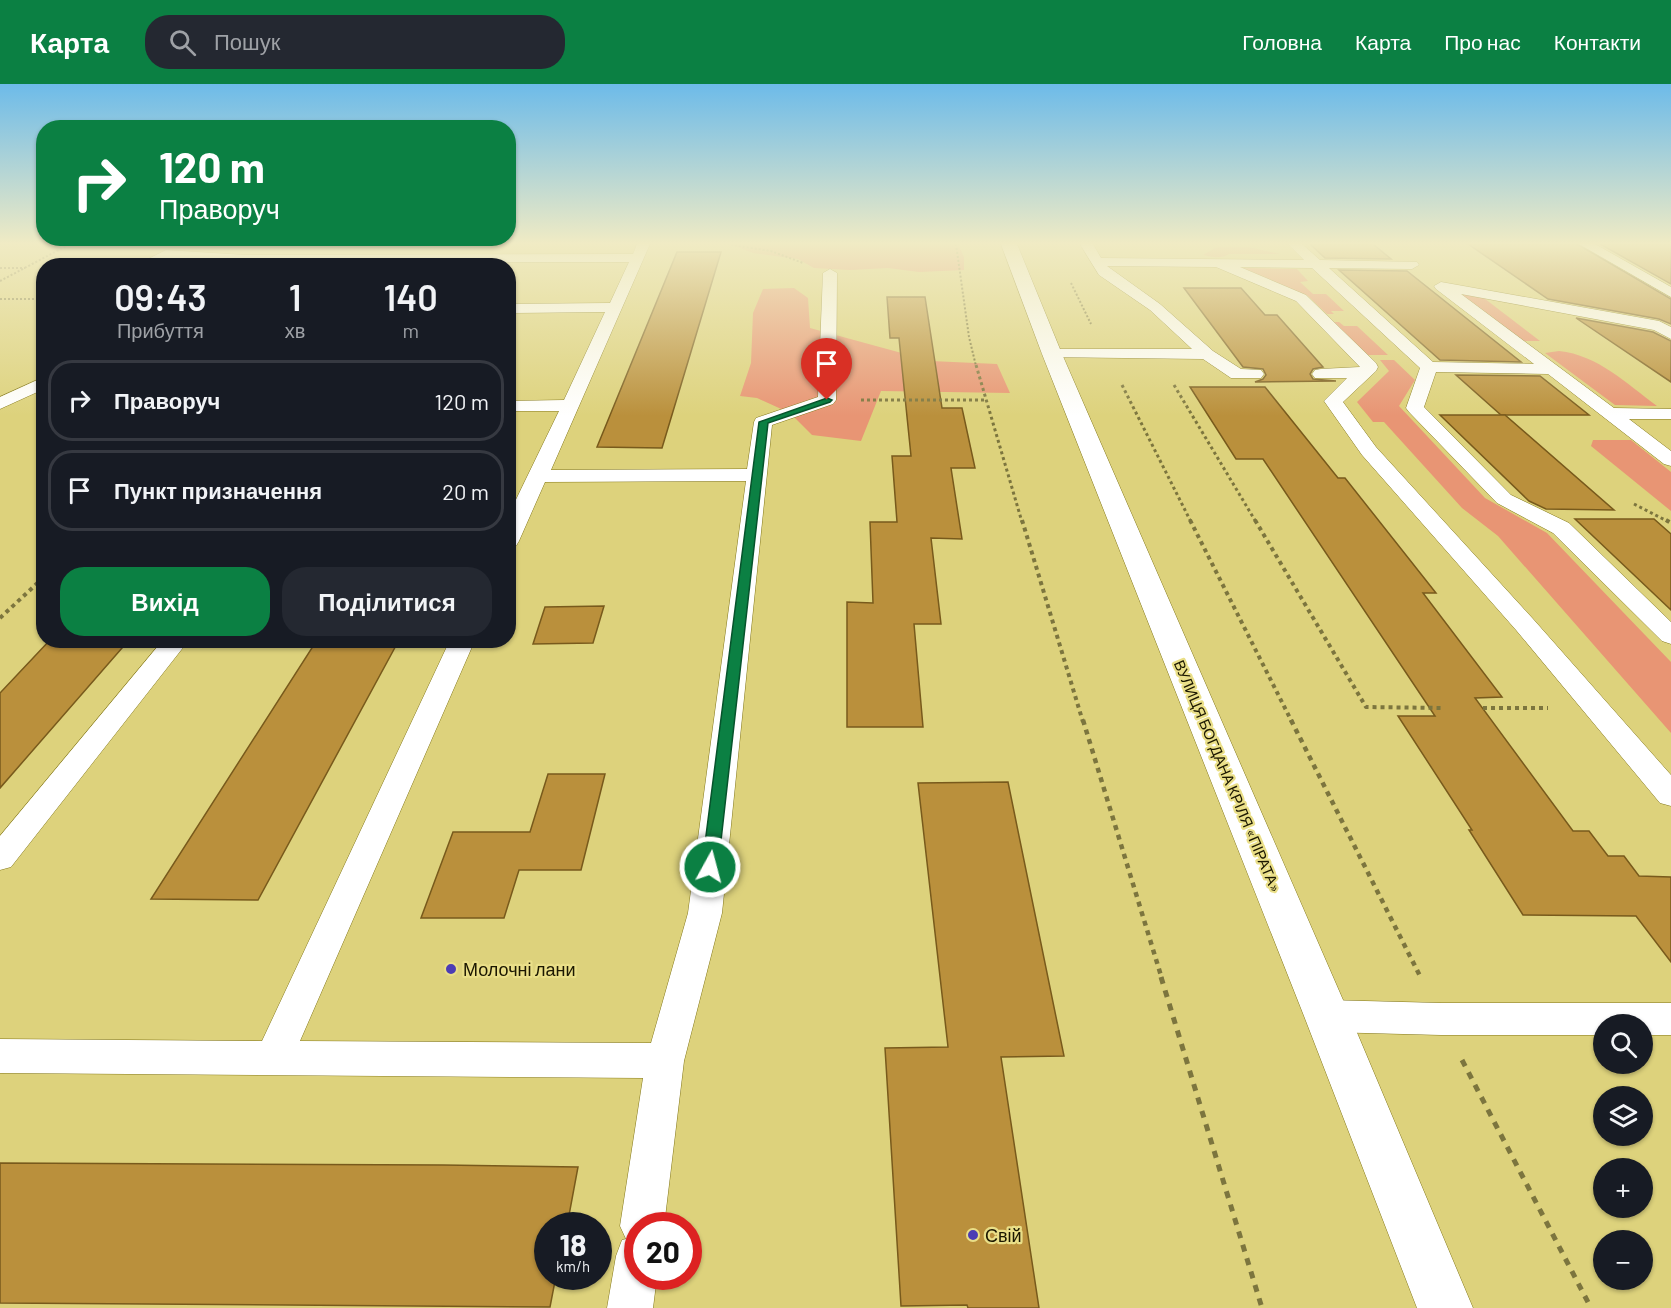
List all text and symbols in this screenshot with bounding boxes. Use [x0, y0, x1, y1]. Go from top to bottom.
search box [145, 15, 565, 69]
text: Карта [30, 25, 109, 59]
icon: search [166, 26, 199, 59]
text: Пошук [214, 28, 280, 54]
text: Головна [1242, 29, 1322, 54]
text: Карта [1355, 29, 1411, 54]
text: Про нас [1444, 29, 1521, 54]
text: Контакти [1554, 29, 1641, 54]
text: 120 m [159, 141, 265, 191]
icon: right [60, 144, 138, 222]
text: Праворуч [159, 192, 280, 224]
text: 09:43 [114, 275, 207, 318]
text: 1 [289, 275, 301, 318]
text: 140 [384, 275, 438, 318]
text: Прибуття [117, 318, 204, 342]
text: хв [285, 318, 305, 342]
text: m [402, 318, 419, 342]
pin [801, 338, 852, 400]
icon: arrive [810, 347, 843, 380]
icon: right [63, 384, 96, 417]
text: Праворуч [114, 387, 220, 413]
text: 120 m [434, 388, 489, 414]
icon: arrive [63, 474, 96, 507]
text: Пункт призначення [114, 477, 322, 503]
text: 20 m [442, 478, 489, 504]
button: Вихід [60, 567, 270, 636]
button: Поділитися [282, 567, 492, 636]
street label: ВУЛИЦЯ БОГДАНА КРІЛЯ «ПІРАТА» [1171, 657, 1285, 895]
position arrow [678, 835, 742, 899]
place label: Молочні лани [463, 958, 576, 980]
marker: Молочні лани [444, 962, 458, 976]
map controls [1593, 1014, 1653, 1290]
button: search [1593, 1014, 1653, 1074]
button: layers [1593, 1086, 1653, 1146]
button: + [1593, 1158, 1653, 1218]
speed limit sign: 20 [624, 1212, 702, 1290]
place label: Свій [985, 1224, 1022, 1246]
text: 18 [560, 1226, 586, 1262]
marker: Свій [966, 1228, 980, 1242]
button: − [1593, 1230, 1653, 1290]
text: km/h [556, 1257, 590, 1275]

